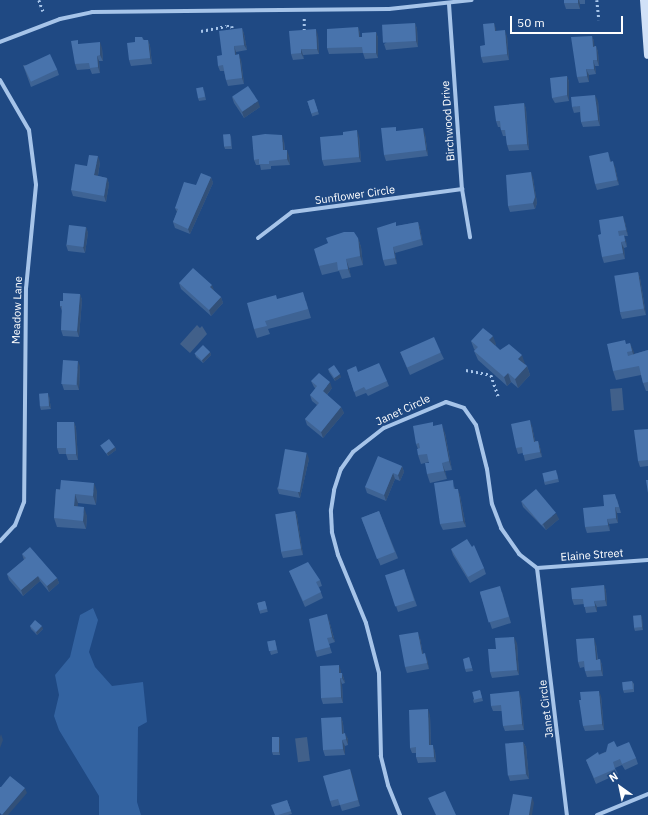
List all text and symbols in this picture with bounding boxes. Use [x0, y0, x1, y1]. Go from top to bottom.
scale bar [512, 8, 625, 34]
text: 50 m [517, 15, 545, 30]
street label: Birchwood Drive [439, 80, 457, 162]
street label: Sunflower Circle [314, 183, 396, 207]
street label: Meadow Lane [9, 276, 25, 344]
street label: Janet Circle [374, 392, 432, 428]
street label: Elaine Street [560, 546, 624, 564]
street label: Janet Circle [536, 679, 556, 739]
north arrow [600, 767, 640, 807]
text: N [606, 769, 621, 785]

